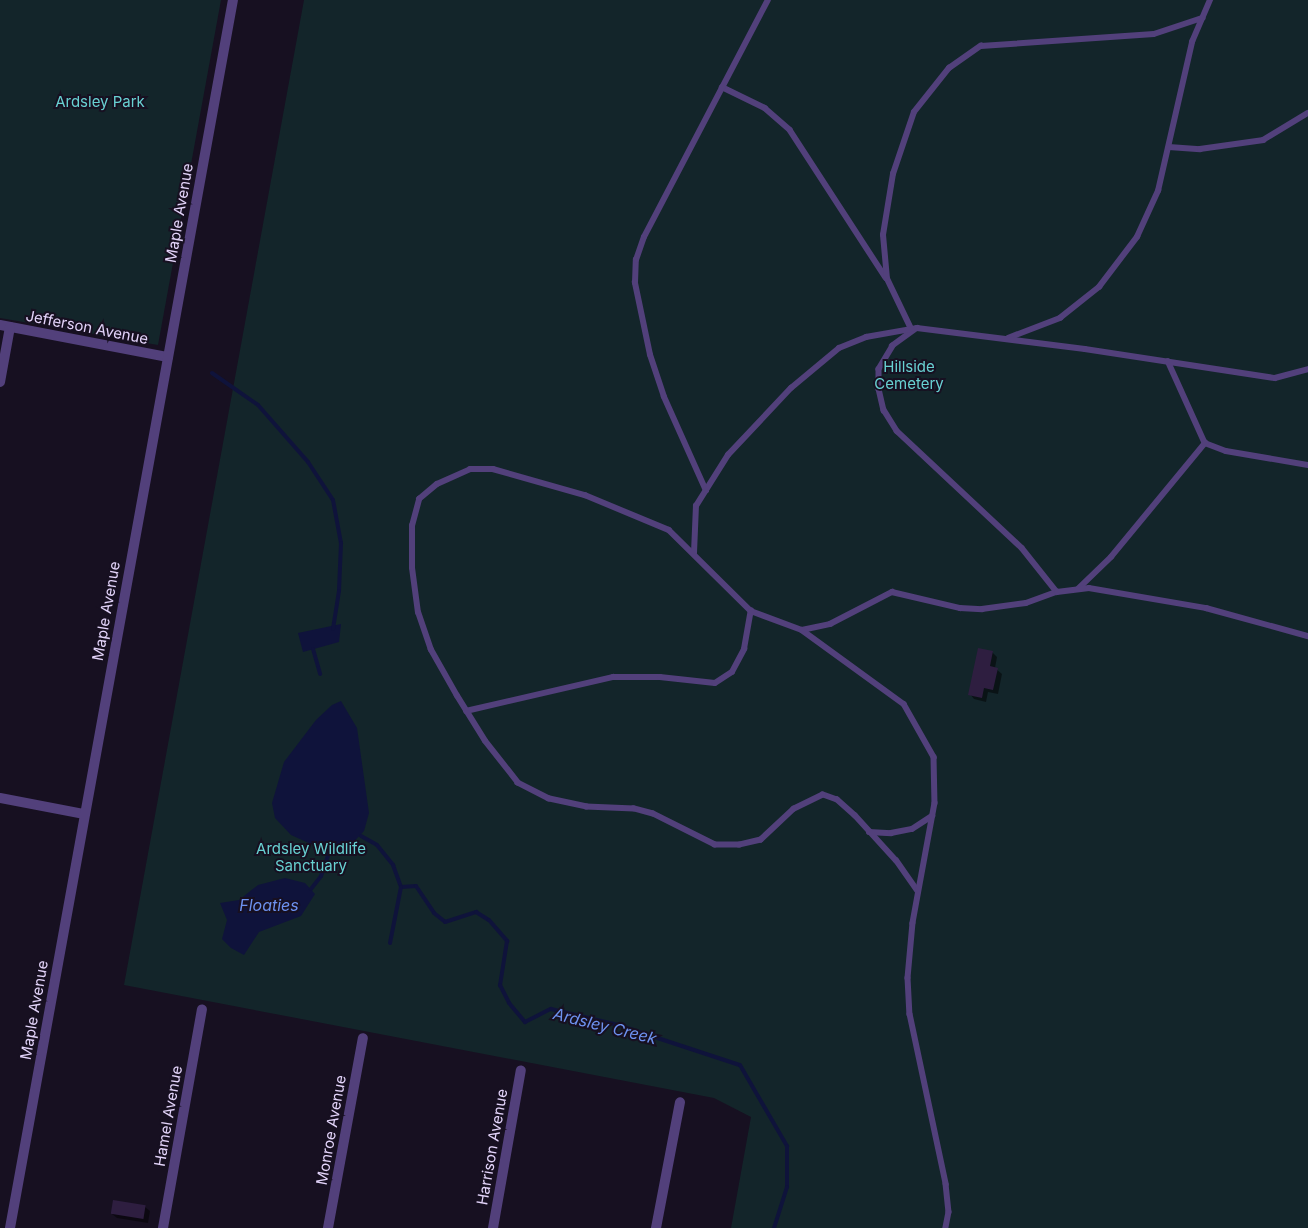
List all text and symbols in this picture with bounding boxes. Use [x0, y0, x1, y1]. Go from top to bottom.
park label: Ardsley Park [55, 93, 145, 111]
street label: Maple Avenue [161, 162, 197, 264]
street label: Jefferson Avenue [24, 306, 150, 348]
park label: Hillside Cemetery [874, 357, 944, 392]
street label: Maple Avenue [88, 560, 124, 662]
park label: Ardsley Wildlife Sanctuary [256, 839, 366, 874]
water label: Floaties [239, 895, 299, 915]
street label: Maple Avenue [16, 959, 52, 1061]
water label: Ardsley Creek [551, 1004, 659, 1048]
street label: Hamel Avenue [150, 1064, 186, 1168]
street label: Monroe Avenue [312, 1074, 350, 1186]
street label: Harrison Avenue [473, 1088, 511, 1206]

